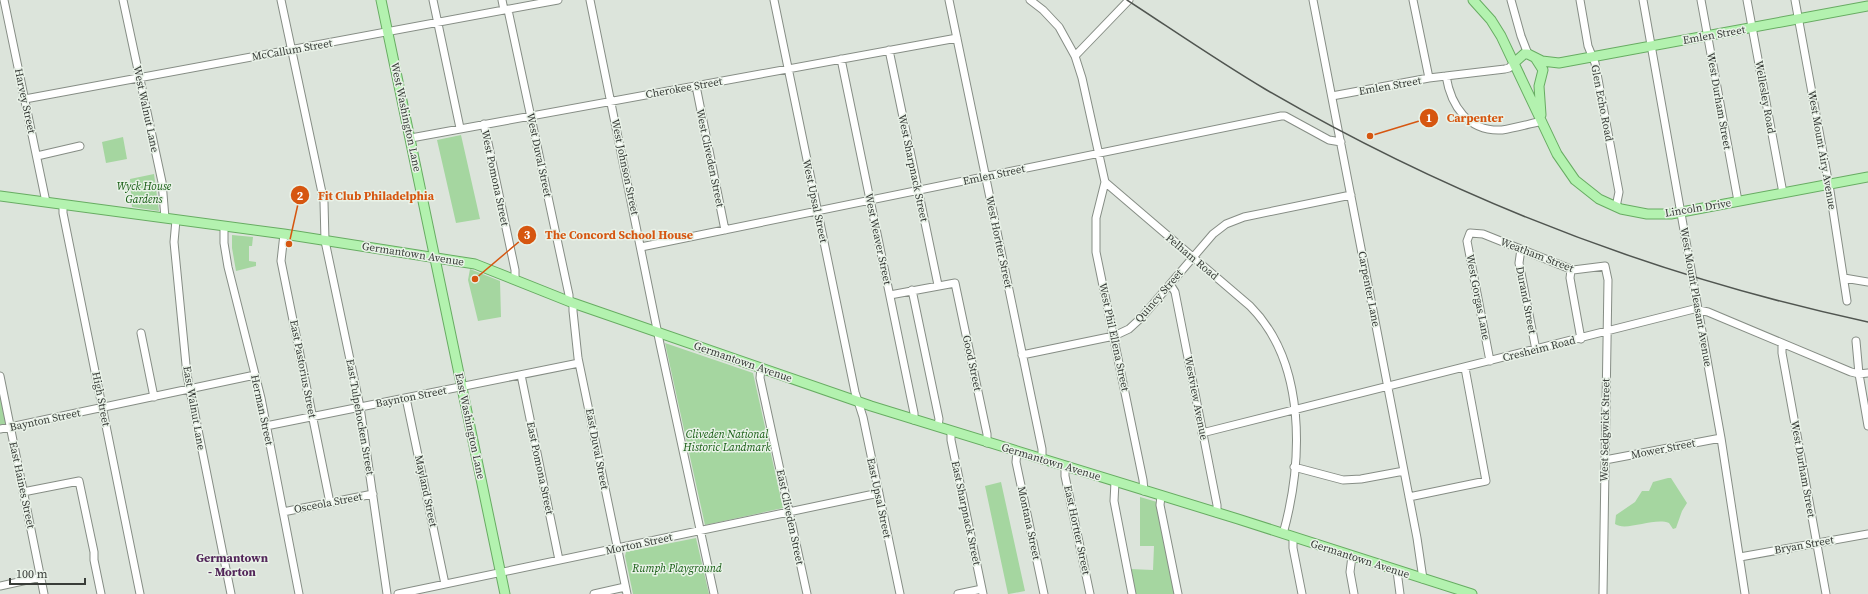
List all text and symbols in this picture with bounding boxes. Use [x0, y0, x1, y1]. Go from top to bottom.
street label: Emlen Street [1682, 22, 1747, 48]
street label: McCallum Street [251, 35, 334, 64]
street label: West Durham Street [1703, 51, 1735, 151]
street label: Wellesley Road [1751, 59, 1779, 136]
street label: West Washington Lane [387, 61, 425, 173]
street label: Glen Echo Road [1587, 63, 1617, 143]
street label: West Walnut Lane [129, 64, 163, 154]
street label: Harvey Street [11, 67, 39, 135]
street label: Emlen Street [1358, 73, 1423, 99]
street label: Cherokee Street [644, 74, 724, 102]
street label: West Mount Airy Avenue [1804, 89, 1840, 211]
callout: Carpenter [1419, 106, 1512, 130]
street label: West Cliveden Street [692, 107, 728, 209]
text: 1 [1426, 110, 1432, 126]
text: Carpenter [1447, 110, 1504, 126]
street label: West Duval Street [523, 112, 555, 199]
street label: West Sharpnack Street [894, 113, 932, 224]
street label: West Johnson Street [607, 118, 643, 217]
street label: West Pomona Street [477, 129, 513, 228]
street label: West Upsal Street [799, 158, 831, 245]
street label: Emlen Street [962, 161, 1027, 189]
park label: Wyck House Gardens [117, 179, 172, 207]
callout: Fit Club Philadelphia [290, 183, 442, 207]
text: 2 [297, 188, 304, 204]
text: Fit Club Philadelphia [318, 188, 435, 204]
street label: West Weaver Street [861, 192, 895, 287]
street label: West Hortter Street [982, 194, 1016, 290]
street label: Lincoln Drive [1664, 195, 1733, 221]
callout: The Concord School House [517, 223, 701, 247]
street label: West Mount Pleasant Avenue [1676, 226, 1716, 368]
text: 3 [524, 227, 531, 243]
text: The Concord School House [545, 227, 693, 243]
street label: Pelham Road [1162, 230, 1222, 284]
street label: Weatham Street [1498, 234, 1576, 276]
street label: Germantown Avenue [361, 239, 466, 270]
street label: Carpenter Lane [1354, 250, 1384, 328]
street label: West Gorgas Lane [1462, 253, 1494, 342]
street label: Durand Street [1512, 265, 1540, 335]
street label: Quincy Street [1132, 266, 1187, 326]
street label: West Phil Ellena Street [1095, 281, 1133, 393]
street label: East Pastorius Street [286, 319, 320, 420]
street label: Cresheim Road [1501, 333, 1578, 365]
street label: Good Street [959, 334, 985, 393]
street label: Germantown Avenue [692, 338, 795, 386]
street label: Westview Avenue [1181, 355, 1212, 442]
street label: East Tulpehocken Street [342, 358, 378, 477]
street label: East Walnut Lane [179, 365, 209, 452]
street label: High Street [88, 370, 114, 428]
street label: East Washington Lane [451, 371, 489, 481]
street label: Herman Street [247, 373, 277, 447]
street label: West Sedgwick Street [1597, 378, 1613, 482]
street label: Baynton Street [374, 383, 448, 411]
street label: Baynton Street [8, 405, 82, 435]
street label: East Duval Street [582, 407, 612, 491]
street label: West Durham Street [1787, 419, 1819, 519]
street label: East Pomona Street [523, 420, 557, 516]
park label: Cliveden National Historic Landmark [682, 427, 772, 455]
street label: Mower Street [1630, 435, 1697, 463]
street label: East Haines Street [5, 440, 39, 530]
street label: Germantown Avenue [999, 440, 1103, 484]
street label: Mayland Street [411, 454, 441, 529]
street label: East Upsal Street [863, 456, 895, 540]
street label: East Sharpnack Street [948, 459, 984, 567]
street label: East Cliveden Street [773, 468, 808, 566]
street label: East Hortter Street [1060, 484, 1094, 576]
street label: Montana Street [1014, 485, 1044, 562]
street label: Osceola Street [293, 489, 364, 517]
street label: Morton Street [604, 530, 674, 558]
street label: Bryan Street [1773, 532, 1835, 558]
street label: Germantown Avenue [1309, 536, 1412, 582]
district label: Germantown - Morton [196, 550, 269, 580]
scale bar [10, 560, 85, 586]
park label: Rumph Playground [631, 561, 722, 576]
text: 100 m [16, 566, 48, 582]

